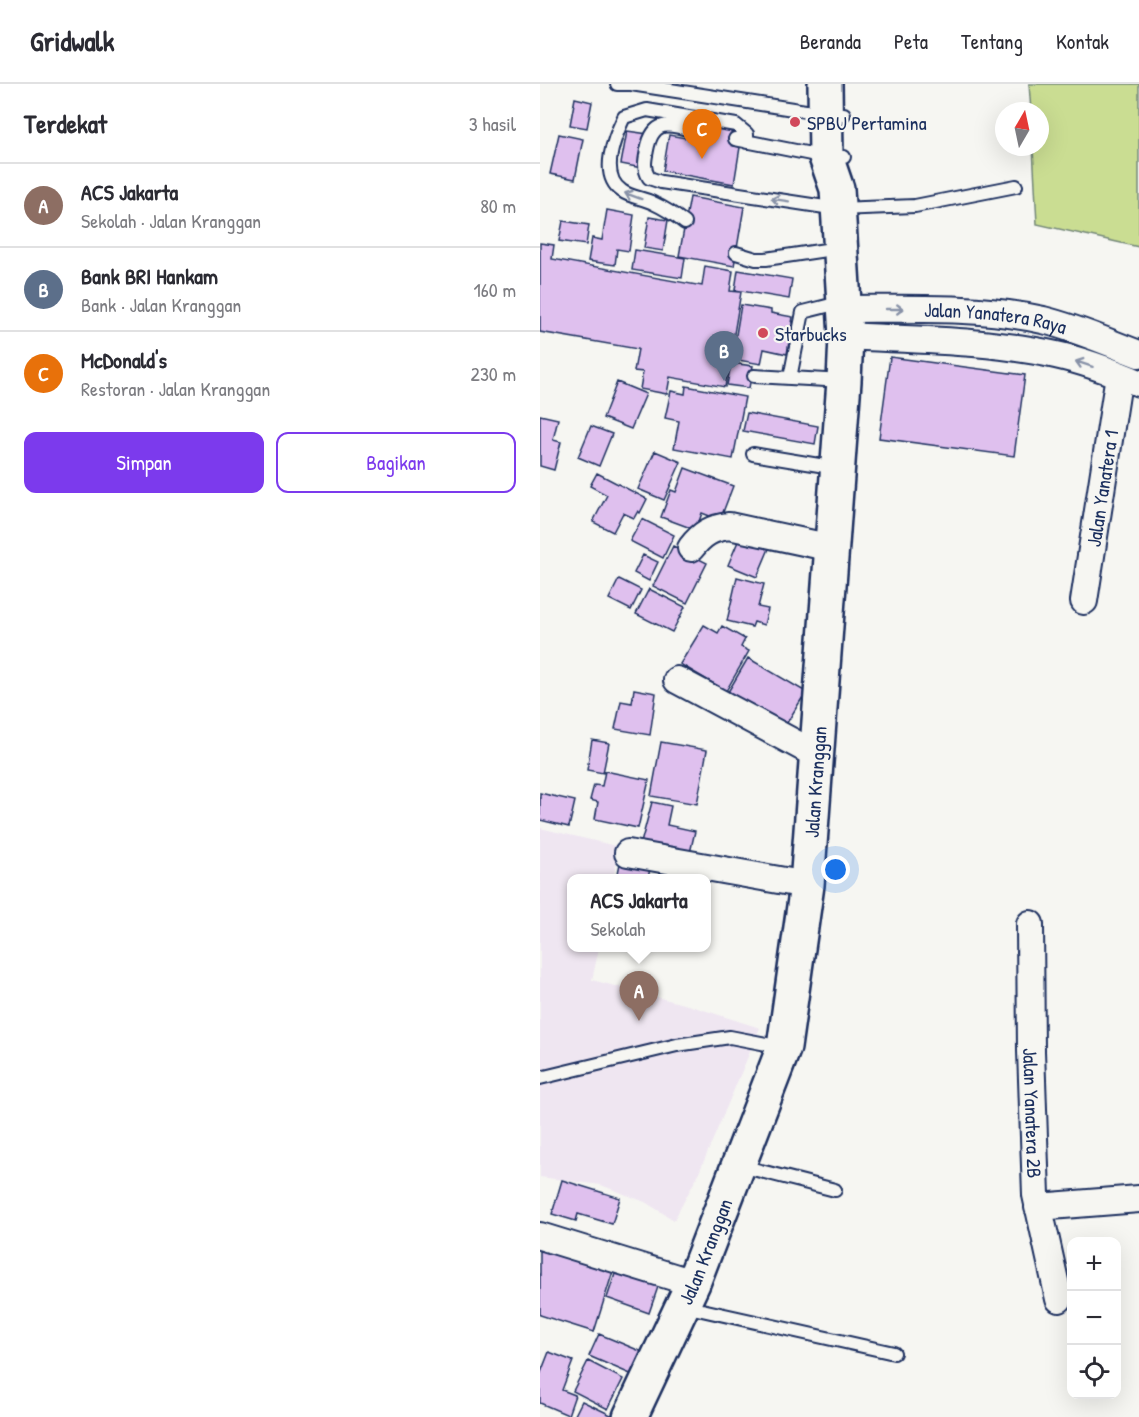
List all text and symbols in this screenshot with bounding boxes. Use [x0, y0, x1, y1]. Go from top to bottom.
text: Gridwalk [30, 22, 114, 60]
text: Beranda [800, 27, 861, 56]
text: Peta [894, 27, 928, 56]
text: Tentang [961, 27, 1023, 56]
text: Kontak [1056, 27, 1109, 56]
north arrow [995, 102, 1049, 156]
text: Terdekat [24, 106, 107, 141]
place label: SPBU Pertamina [807, 109, 927, 136]
text: 3 hasil [469, 110, 516, 137]
pin: C [682, 110, 722, 159]
marker: SPBU Pertamina [788, 115, 802, 129]
text: ACS Jakarta [81, 177, 178, 207]
one-way arrow [624, 189, 643, 200]
text: A [39, 192, 48, 219]
text: 80 m [480, 192, 516, 219]
one-way arrow [771, 194, 790, 205]
text: Sekolah · Jalan Kranggan [81, 207, 261, 234]
text: Bank BRI Hankam [81, 261, 218, 291]
text: B [38, 276, 49, 303]
text: 160 m [474, 276, 516, 303]
text: Bank · Jalan Kranggan [81, 291, 241, 318]
street label: Jalan Yanatera Raya [924, 295, 1070, 340]
one-way arrow [885, 303, 905, 315]
place label: Starbucks [775, 320, 847, 347]
marker: Starbucks [756, 326, 770, 340]
pin: B [704, 332, 744, 381]
text: McDonald's [81, 345, 167, 375]
one-way arrow [1075, 357, 1094, 368]
text: C [38, 360, 49, 387]
text: 230 m [471, 360, 516, 387]
text: Restoran · Jalan Kranggan [81, 375, 270, 402]
street label: Jalan Yanatera 1 [1079, 428, 1124, 549]
button: Simpan [24, 432, 264, 493]
button: Bagikan [276, 432, 516, 493]
street label: Jalan Kranggan [797, 725, 832, 839]
your location [821, 855, 850, 884]
popup [567, 874, 711, 952]
text: ACS Jakarta [590, 885, 688, 915]
text: Sekolah [590, 915, 645, 942]
pin: A [620, 972, 658, 1021]
street label: Jalan Yanatera 2B [1017, 1047, 1049, 1178]
street label: Jalan Kranggan [671, 1194, 738, 1309]
map controls [1067, 1237, 1121, 1399]
button: + [1067, 1237, 1121, 1291]
button: − [1067, 1291, 1121, 1345]
button: locate [1067, 1345, 1121, 1399]

